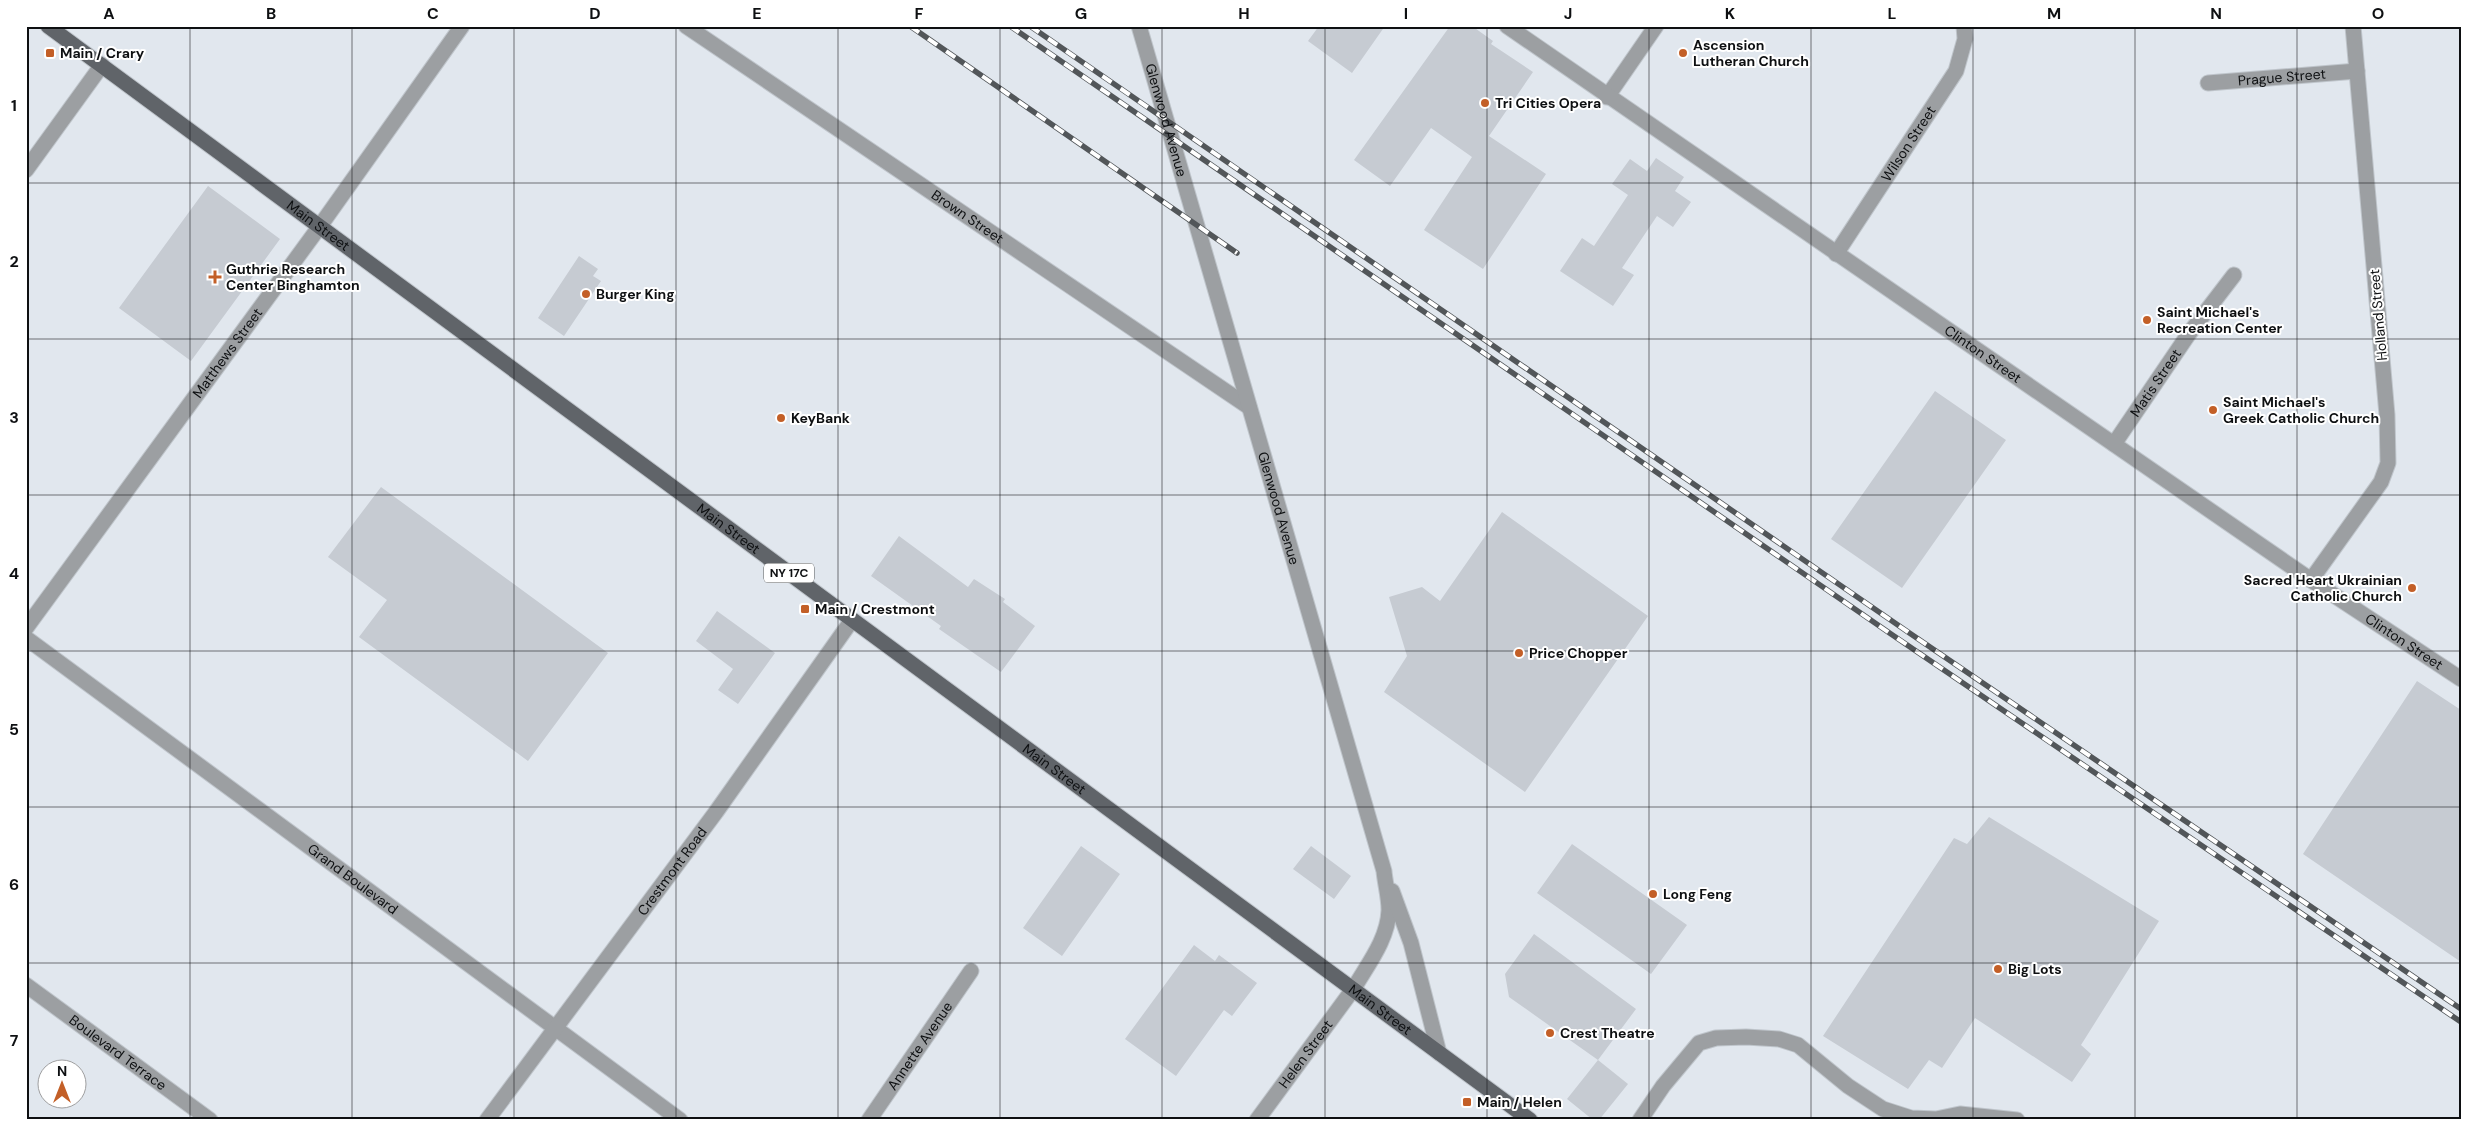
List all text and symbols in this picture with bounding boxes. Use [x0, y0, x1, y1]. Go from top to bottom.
text: A [103, 3, 115, 24]
text: B [266, 3, 276, 24]
text: C [427, 3, 439, 24]
text: D [589, 3, 601, 24]
text: E [752, 3, 762, 24]
text: F [915, 3, 924, 24]
text: G [1075, 3, 1087, 24]
text: H [1238, 3, 1250, 24]
text: I [1404, 3, 1408, 24]
text: J [1564, 3, 1572, 24]
text: K [1725, 3, 1736, 24]
text: L [1888, 3, 1897, 24]
text: M [2047, 3, 2061, 24]
text: N [2210, 3, 2222, 24]
text: O [2372, 3, 2384, 24]
place label: Ascension Lutheran Church [1693, 36, 1809, 70]
place label: Main / Crary [60, 44, 145, 62]
marker: Main / Crary [44, 47, 56, 59]
marker: Ascension Lutheran Church [1677, 47, 1689, 59]
street label: Glenwood Avenue [1141, 61, 1191, 179]
street label: Prague Street [2237, 65, 2326, 90]
place label: Tri Cities Opera [1495, 94, 1601, 112]
text: 1 [11, 95, 17, 116]
marker: Tri Cities Opera [1479, 97, 1491, 109]
street label: Wilson Street [1877, 102, 1940, 185]
street label: Brown Street [928, 186, 1007, 247]
street label: Main Street [283, 196, 354, 255]
text: 2 [9, 251, 19, 272]
place label: Guthrie Research Center Binghamton [226, 260, 360, 294]
street label: Holland Street [2365, 268, 2391, 362]
marker: Guthrie Research Center Binghamton [208, 270, 222, 284]
place label: Burger King [596, 285, 675, 303]
marker: Burger King [580, 288, 592, 300]
place label: Saint Michael's Recreation Center [2157, 303, 2283, 337]
street label: Matthews Street [188, 304, 266, 401]
marker: Saint Michael's Recreation Center [2141, 314, 2153, 326]
street label: Clinton Street [1941, 321, 2025, 387]
street label: Matis Street [2126, 345, 2185, 420]
place label: Saint Michael's Greek Catholic Church [2223, 393, 2379, 427]
marker: Saint Michael's Greek Catholic Church [2207, 404, 2219, 416]
text: 3 [9, 407, 19, 428]
place label: KeyBank [791, 409, 850, 427]
marker: KeyBank [775, 412, 787, 424]
street label: Glenwood Avenue [1254, 449, 1304, 567]
street label: Main Street [693, 499, 764, 558]
text: 4 [9, 563, 19, 584]
road number: NY 17C [764, 564, 814, 582]
place label: Sacred Heart Ukrainian Catholic Church [2244, 571, 2402, 605]
marker: Sacred Heart Ukrainian Catholic Church [2406, 582, 2418, 594]
place label: Main / Crestmont [815, 600, 935, 618]
marker: Main / Crestmont [799, 603, 811, 615]
street label: Clinton Street [2362, 609, 2447, 674]
place label: Price Chopper [1529, 644, 1628, 662]
marker: Price Chopper [1513, 647, 1525, 659]
text: 5 [9, 719, 19, 740]
street label: Main Street [1019, 740, 1090, 798]
street label: Crestmont Road [633, 823, 711, 919]
street label: Grand Boulevard [304, 840, 402, 918]
text: 6 [9, 874, 19, 895]
place label: Long Feng [1663, 885, 1732, 903]
marker: Long Feng [1647, 888, 1659, 900]
place label: Big Lots [2008, 960, 2062, 978]
marker: Big Lots [1992, 963, 2004, 975]
street label: Main Street [1345, 980, 1416, 1039]
street label: Annette Avenue [883, 998, 956, 1093]
street label: Boulevard Terrace [66, 1011, 170, 1094]
street label: Helen Street [1275, 1016, 1337, 1092]
place label: Crest Theatre [1560, 1024, 1655, 1042]
marker: Crest Theatre [1544, 1027, 1556, 1039]
text: 7 [10, 1030, 19, 1051]
north arrow [38, 1058, 88, 1108]
text: N [57, 1062, 67, 1080]
place label: Main / Helen [1477, 1093, 1562, 1111]
marker: Main / Helen [1461, 1096, 1473, 1108]

